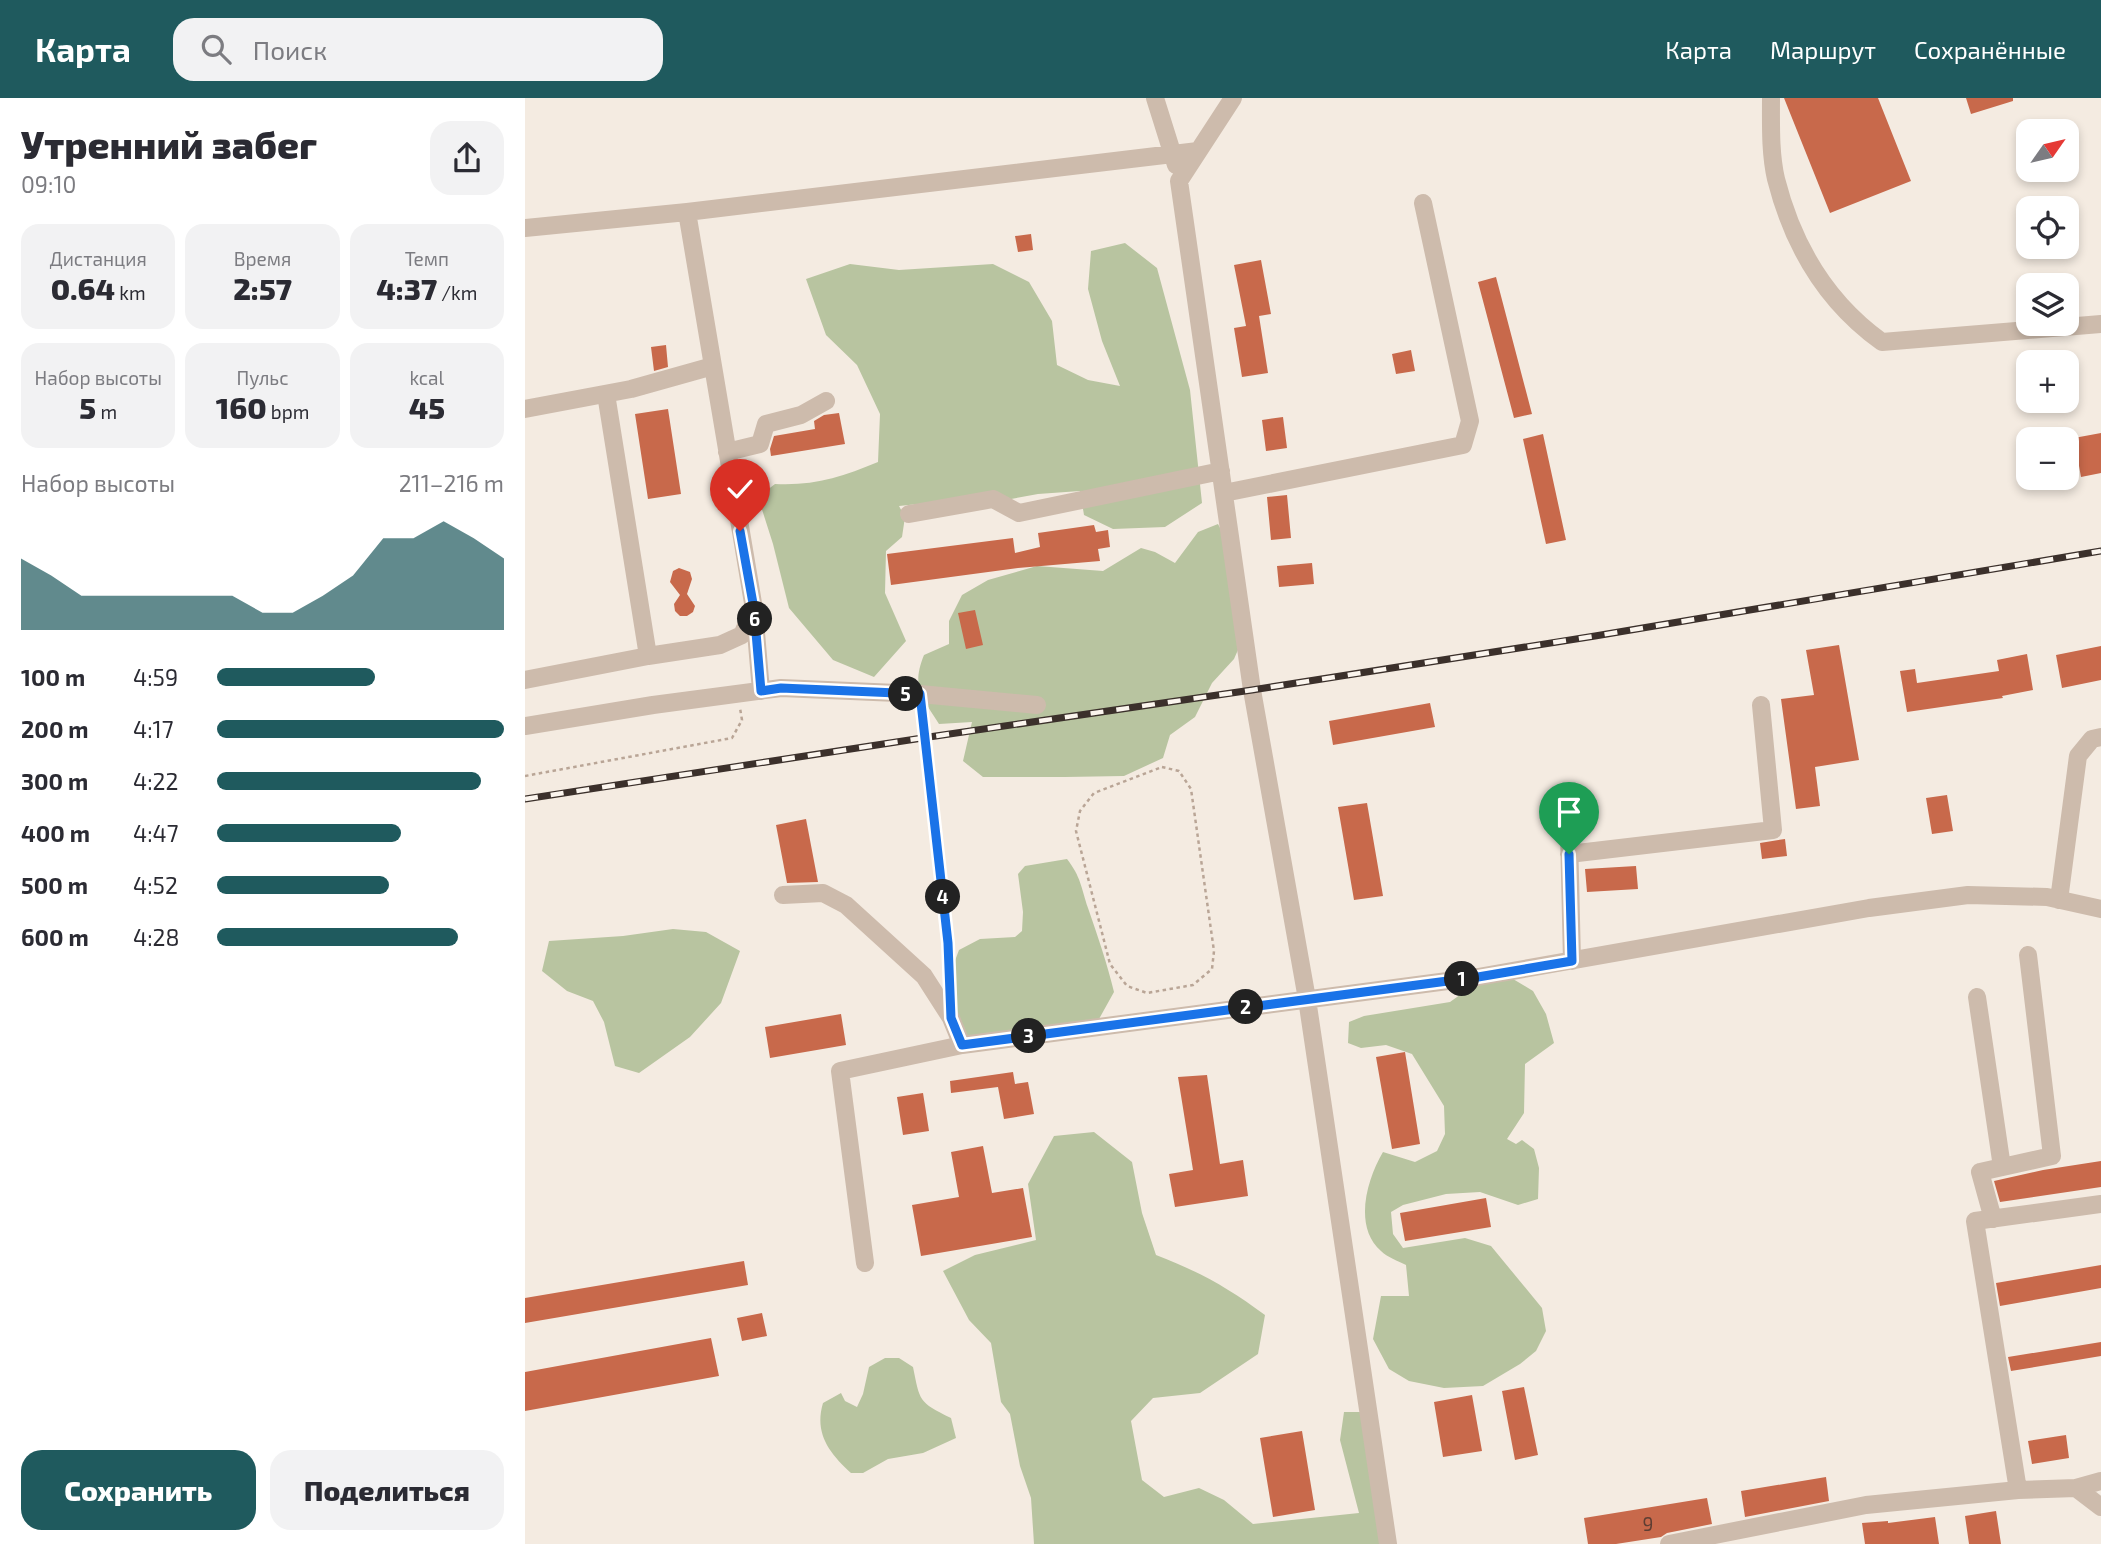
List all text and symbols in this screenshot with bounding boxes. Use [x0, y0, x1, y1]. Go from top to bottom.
search box [173, 18, 663, 81]
text: Карта [35, 29, 131, 69]
icon: search [197, 30, 235, 68]
text: Поиск [253, 34, 327, 65]
text: Карта [1665, 35, 1732, 64]
text: Маршрут [1770, 35, 1876, 64]
text: Сохранённые [1914, 35, 2066, 64]
north arrow [2016, 119, 2079, 182]
map controls [2016, 119, 2079, 490]
text: Утренний забег [21, 121, 317, 167]
button: share [430, 121, 504, 195]
text: 09:10 [21, 170, 76, 198]
button: locate [2016, 196, 2079, 259]
text: Дистанция [50, 247, 147, 270]
text: Время [234, 247, 291, 270]
text: Темп [405, 247, 449, 270]
text: 0.64 [51, 270, 115, 306]
text: 2:57 [233, 270, 292, 306]
text: 4:37 [376, 270, 437, 306]
button: layers [2016, 273, 2079, 336]
text: km [115, 281, 146, 304]
text: /km [437, 281, 477, 304]
button: + [2016, 350, 2079, 413]
text: Набор высоты [34, 366, 162, 389]
text: Пульс [236, 366, 289, 389]
text: kcal [409, 366, 444, 389]
text: 5 [79, 389, 96, 425]
text: 160 [216, 389, 267, 425]
text: 45 [409, 389, 445, 425]
text: m [96, 400, 117, 423]
text: bpm [267, 400, 309, 423]
button: − [2016, 427, 2079, 490]
pin [710, 459, 770, 531]
text: Набор высоты [21, 469, 175, 497]
text: 211–216 m [399, 469, 504, 497]
icon: check [721, 470, 759, 508]
pin: 6 [737, 602, 772, 636]
text: 6 [749, 607, 760, 630]
text: 100 m [21, 663, 85, 691]
text: 4:59 [133, 663, 178, 691]
pin: 5 [889, 676, 923, 712]
text: 5 [900, 682, 911, 705]
text: 200 m [21, 715, 89, 743]
text: 4:17 [133, 715, 174, 743]
text: 300 m [21, 767, 88, 795]
text: 4:22 [133, 767, 178, 795]
pin [1539, 782, 1599, 854]
icon: arrive [1550, 793, 1588, 831]
text: 400 m [21, 819, 90, 847]
text: 4:47 [133, 819, 179, 847]
text: 500 m [21, 871, 88, 899]
text: 4:52 [133, 871, 178, 899]
pin: 4 [925, 880, 961, 914]
text: 4 [936, 885, 949, 908]
text: 600 m [21, 923, 89, 951]
text: 4:28 [133, 923, 179, 951]
pin: 1 [1445, 962, 1479, 996]
text: 1 [1457, 967, 1466, 990]
pin: 2 [1229, 990, 1263, 1024]
text: 2 [1240, 995, 1251, 1018]
pin: 3 [1011, 1018, 1047, 1054]
text: 3 [1023, 1024, 1034, 1047]
button: Сохранить [21, 1450, 256, 1530]
button: Поделиться [270, 1450, 504, 1530]
house number: 9 [1643, 1512, 1653, 1535]

